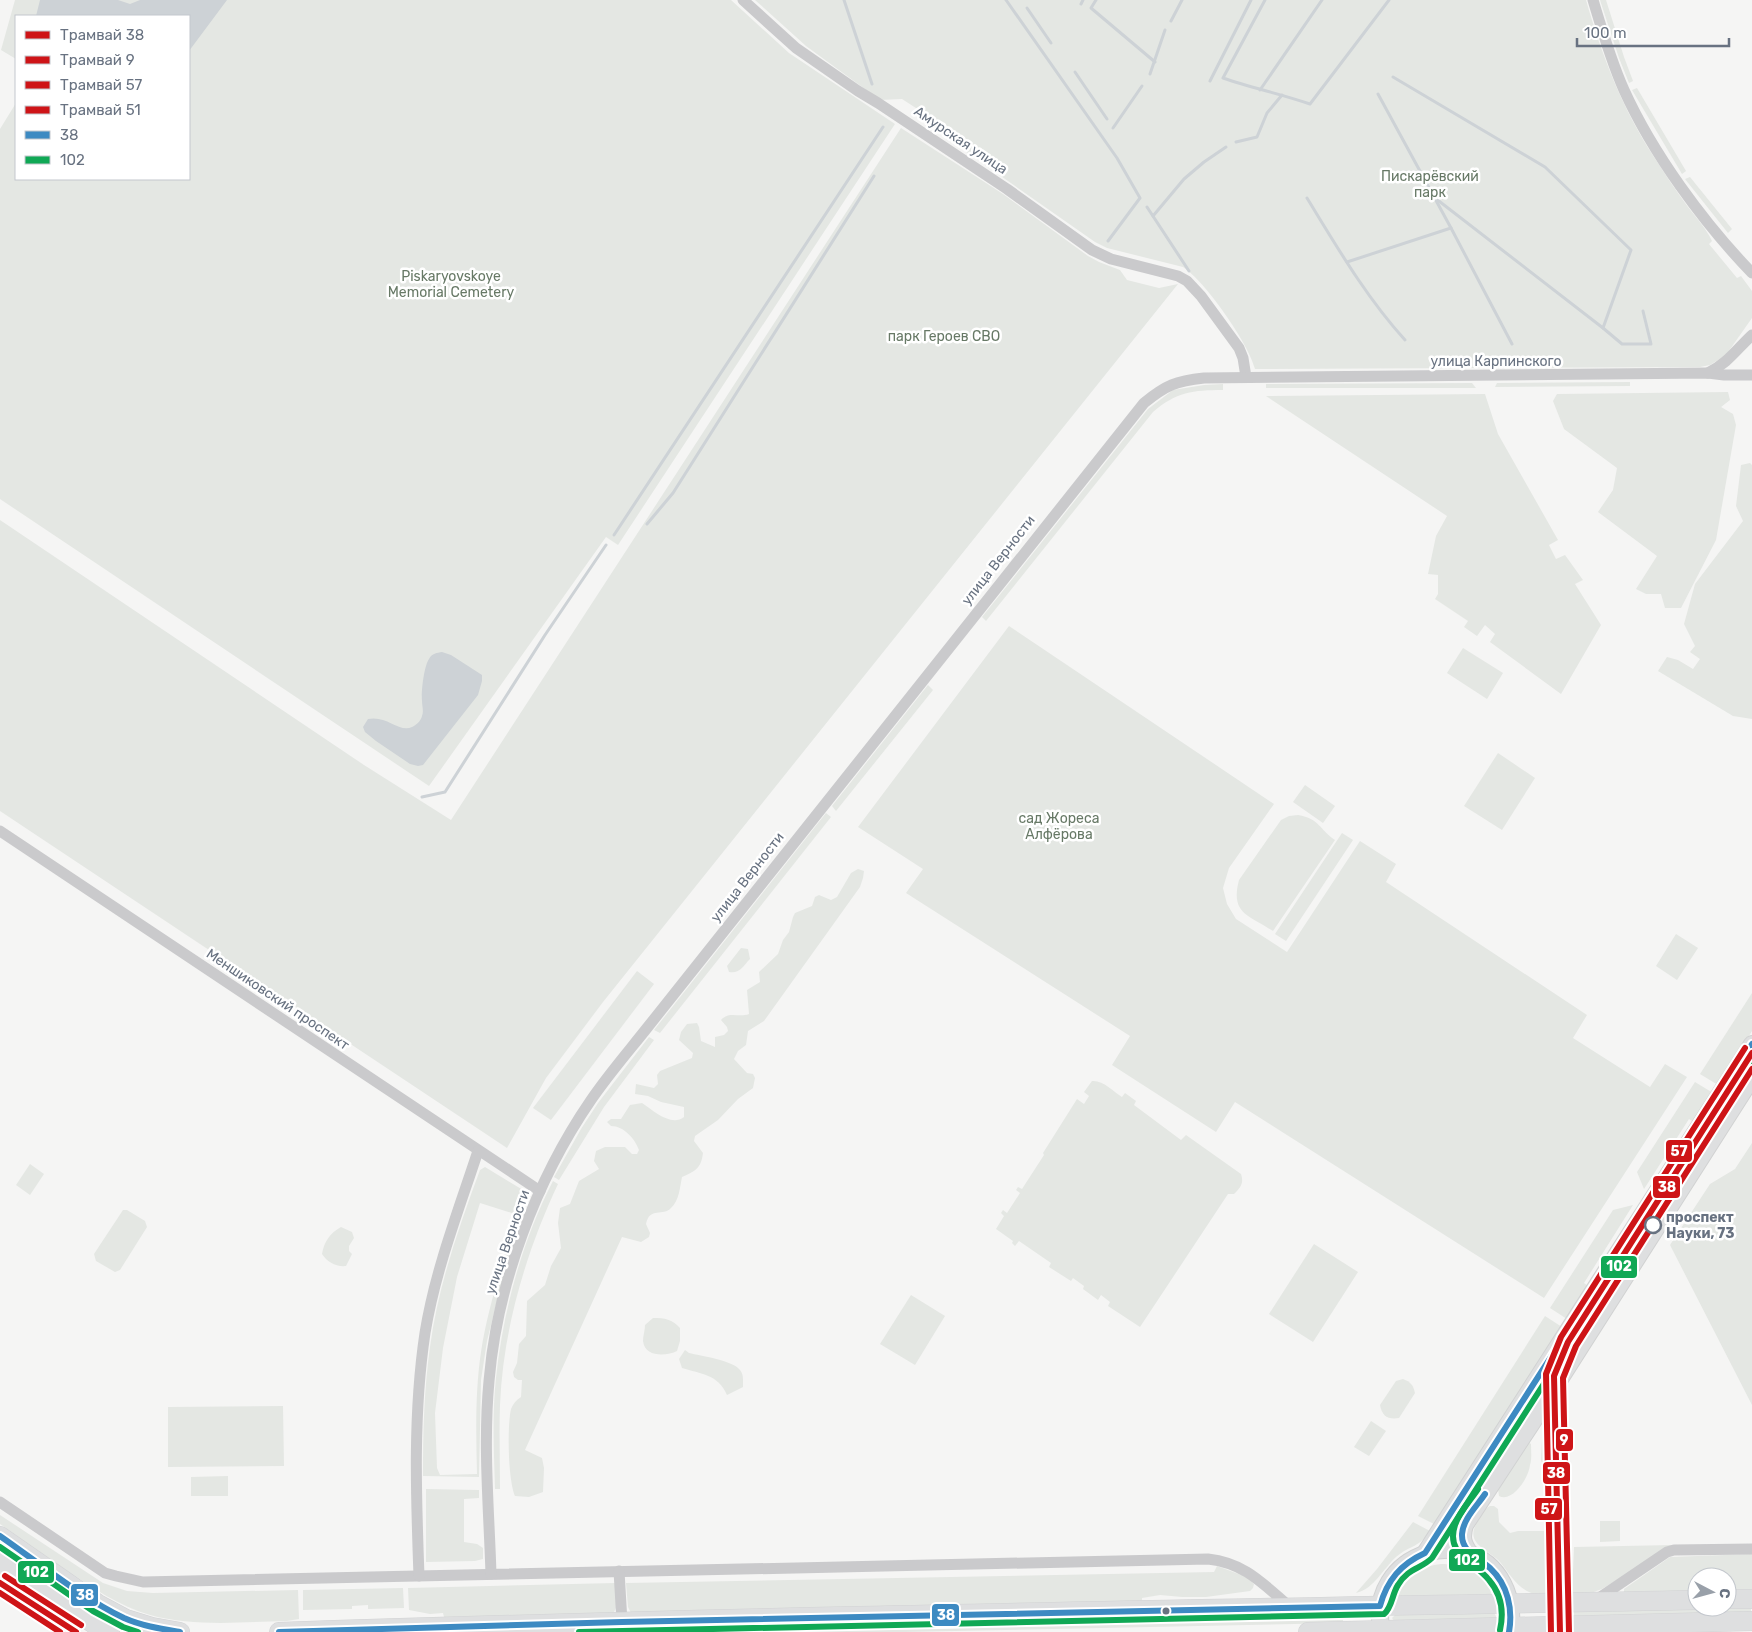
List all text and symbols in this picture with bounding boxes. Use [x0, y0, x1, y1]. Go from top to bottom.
legend [15, 15, 190, 180]
scale bar [1577, 15, 1730, 47]
text: 100 m [1584, 24, 1626, 42]
text: Трамвай 38 [60, 26, 144, 44]
text: Трамвай 9 [60, 51, 135, 69]
text: Трамвай 57 [60, 76, 143, 94]
text: Трамвай 51 [60, 101, 141, 119]
street label: Амурская улица [911, 103, 1011, 178]
text: 38 [60, 126, 79, 144]
text: 102 [60, 151, 85, 169]
park label: Пискарёвский парк [1381, 168, 1479, 201]
park label: Piskaryovskoye Memorial Cemetery [388, 268, 515, 301]
park label: парк Героев СВО [888, 328, 1000, 345]
street label: улица Карпинского [1431, 353, 1561, 370]
street label: улица Верности [958, 512, 1039, 609]
park label: сад Жореса Алфёрова [1019, 810, 1099, 843]
street label: улица Верности [707, 829, 788, 926]
street label: Меншиковский проспект [203, 945, 353, 1054]
line badge: 57 [1665, 1139, 1693, 1163]
text: 57 [1670, 1143, 1688, 1160]
line badge: 38 [1652, 1175, 1681, 1199]
text: 38 [1658, 1179, 1676, 1196]
street label: улица Верности [482, 1188, 533, 1297]
place label: проспект Науки, 73 [1666, 1209, 1735, 1242]
marker: проспект Науки, 73 [1644, 1216, 1662, 1234]
line badge: 102 [1600, 1255, 1638, 1279]
text: 102 [1606, 1258, 1632, 1275]
line badge: 9 [1555, 1428, 1574, 1452]
text: 9 [1560, 1432, 1569, 1449]
line badge: 38 [1542, 1461, 1571, 1485]
text: 38 [1547, 1465, 1565, 1482]
line badge: 57 [1534, 1497, 1563, 1521]
text: 57 [1540, 1501, 1558, 1518]
line badge: 102 [1448, 1548, 1486, 1572]
text: 102 [1454, 1552, 1480, 1569]
line badge: 102 [17, 1560, 55, 1584]
text: 102 [23, 1564, 49, 1581]
north arrow [1687, 1567, 1737, 1617]
line badge: 38 [70, 1583, 99, 1607]
text: 38 [76, 1587, 94, 1604]
text: С [1715, 1588, 1733, 1599]
line badge: 38 [931, 1603, 960, 1627]
unlabelled marker [1161, 1606, 1171, 1616]
text: 38 [937, 1607, 955, 1624]

